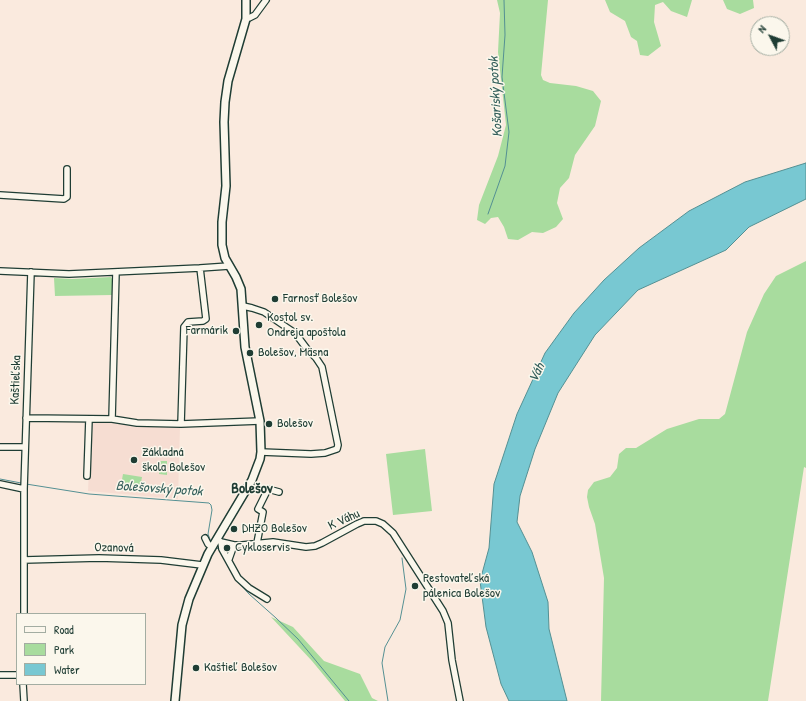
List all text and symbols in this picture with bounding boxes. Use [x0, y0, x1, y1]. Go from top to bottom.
north arrow [750, 16, 790, 56]
text: N [754, 22, 769, 36]
water label: Košariský potok [486, 56, 506, 138]
place label: Farnosť Bolešov [283, 291, 357, 307]
marker: Farnosť Bolešov [270, 294, 280, 304]
place label: Kostol sv. Ondreja apoštola [267, 310, 346, 341]
marker: Kostol sv. Ondreja apoštola [254, 320, 264, 330]
place label: Farmárik [186, 323, 228, 339]
marker: Farmárik [231, 326, 241, 336]
place label: Bolešov, Mäsna [258, 345, 328, 361]
marker: Bolešov, Mäsna [245, 348, 255, 358]
street label: Kaštieľska [7, 355, 25, 405]
water label: Váh [525, 361, 549, 385]
place label: Bolešov [277, 416, 313, 432]
marker: Bolešov [264, 419, 274, 429]
place label: Základná škola Bolešov [142, 445, 205, 476]
marker: Základná škola Bolešov [129, 455, 139, 465]
water label: Bolešovský potok [115, 478, 203, 500]
district label: Bolešov [231, 480, 273, 498]
street label: K Váhu [326, 506, 362, 534]
place label: DHZO Bolešov [242, 521, 307, 537]
marker: DHZO Bolešov [229, 524, 239, 534]
street label: Ozanová [94, 540, 134, 556]
place label: Cykloservis [235, 540, 290, 556]
marker: Cykloservis [222, 543, 232, 553]
place label: Pestovateľská pálenica Bolešov [423, 571, 500, 602]
marker: Pestovateľská pálenica Bolešov [410, 581, 420, 591]
legend [16, 613, 146, 685]
text: Road [54, 621, 74, 638]
text: Park [54, 641, 74, 658]
place label: Kaštieľ Bolešov [204, 660, 277, 676]
text: Water [54, 661, 80, 678]
marker: Kaštieľ Bolešov [191, 663, 201, 673]

